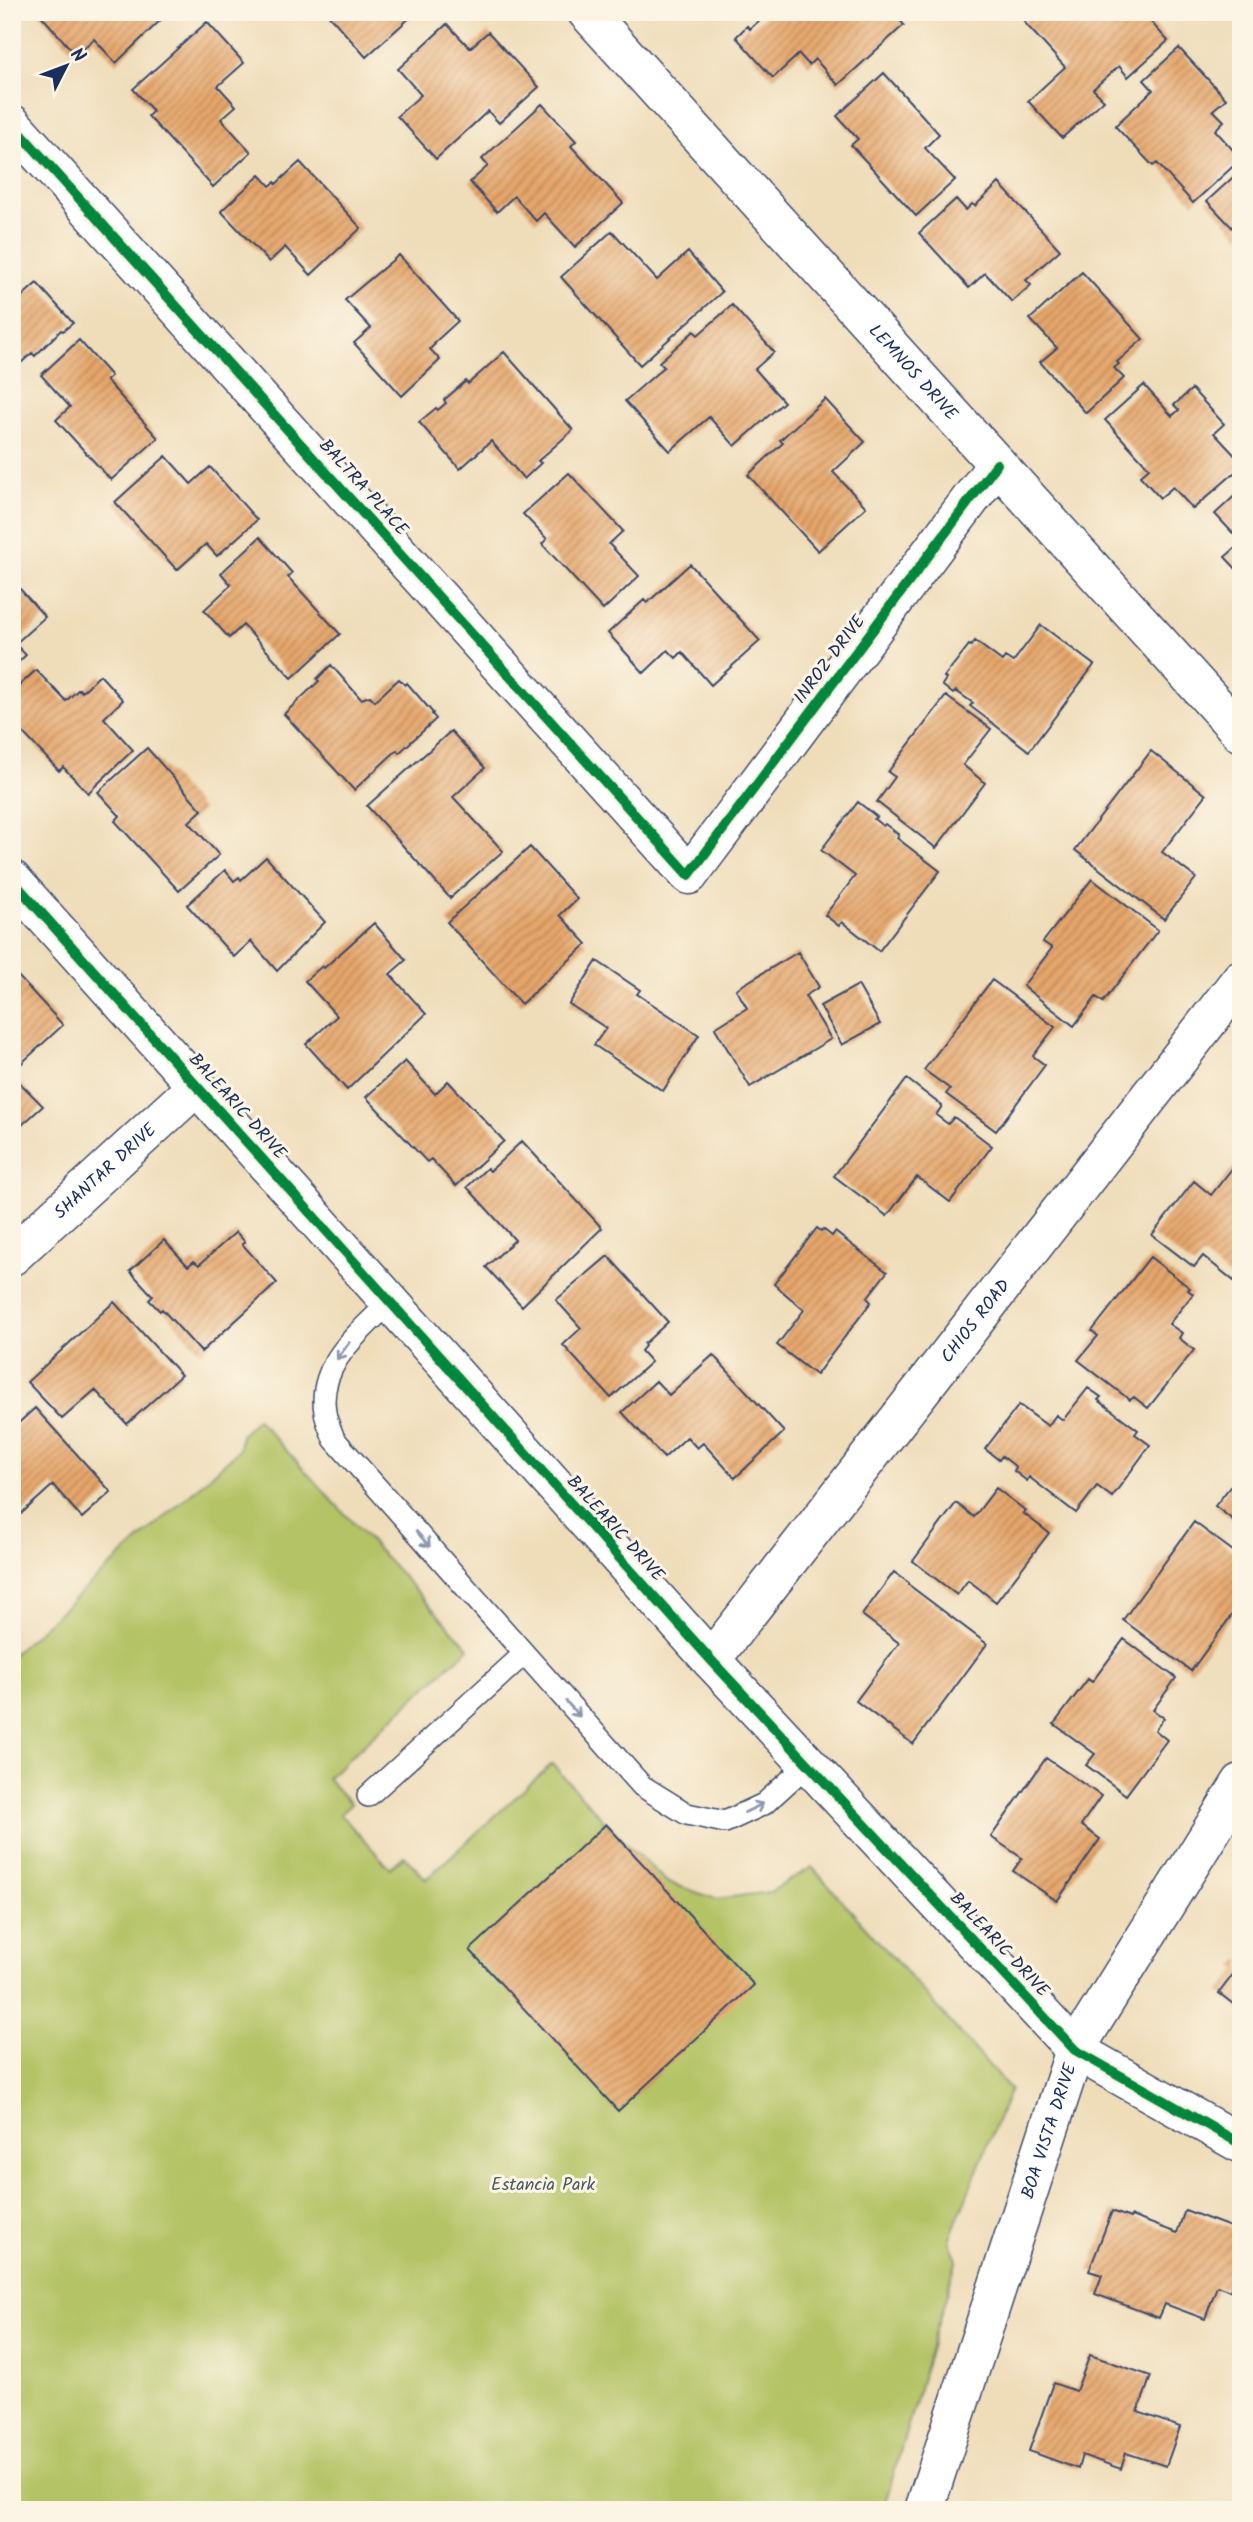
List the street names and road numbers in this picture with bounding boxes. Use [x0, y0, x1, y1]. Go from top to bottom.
street label: LEMNOS DRIVE [861, 318, 965, 428]
street label: BALTRA PLACE [311, 433, 415, 544]
street label: INROZ DRIVE [787, 609, 874, 711]
street label: BALEARIC DRIVE [181, 1047, 293, 1167]
street label: SHANTAR DRIVE [48, 1117, 164, 1227]
street label: CHIOS ROAD [934, 1273, 1019, 1370]
street label: BALEARIC DRIVE [559, 1469, 671, 1589]
street label: BALEARIC DRIVE [942, 1886, 1056, 2005]
street label: BOA VISTA DRIVE [1014, 2059, 1086, 2203]

